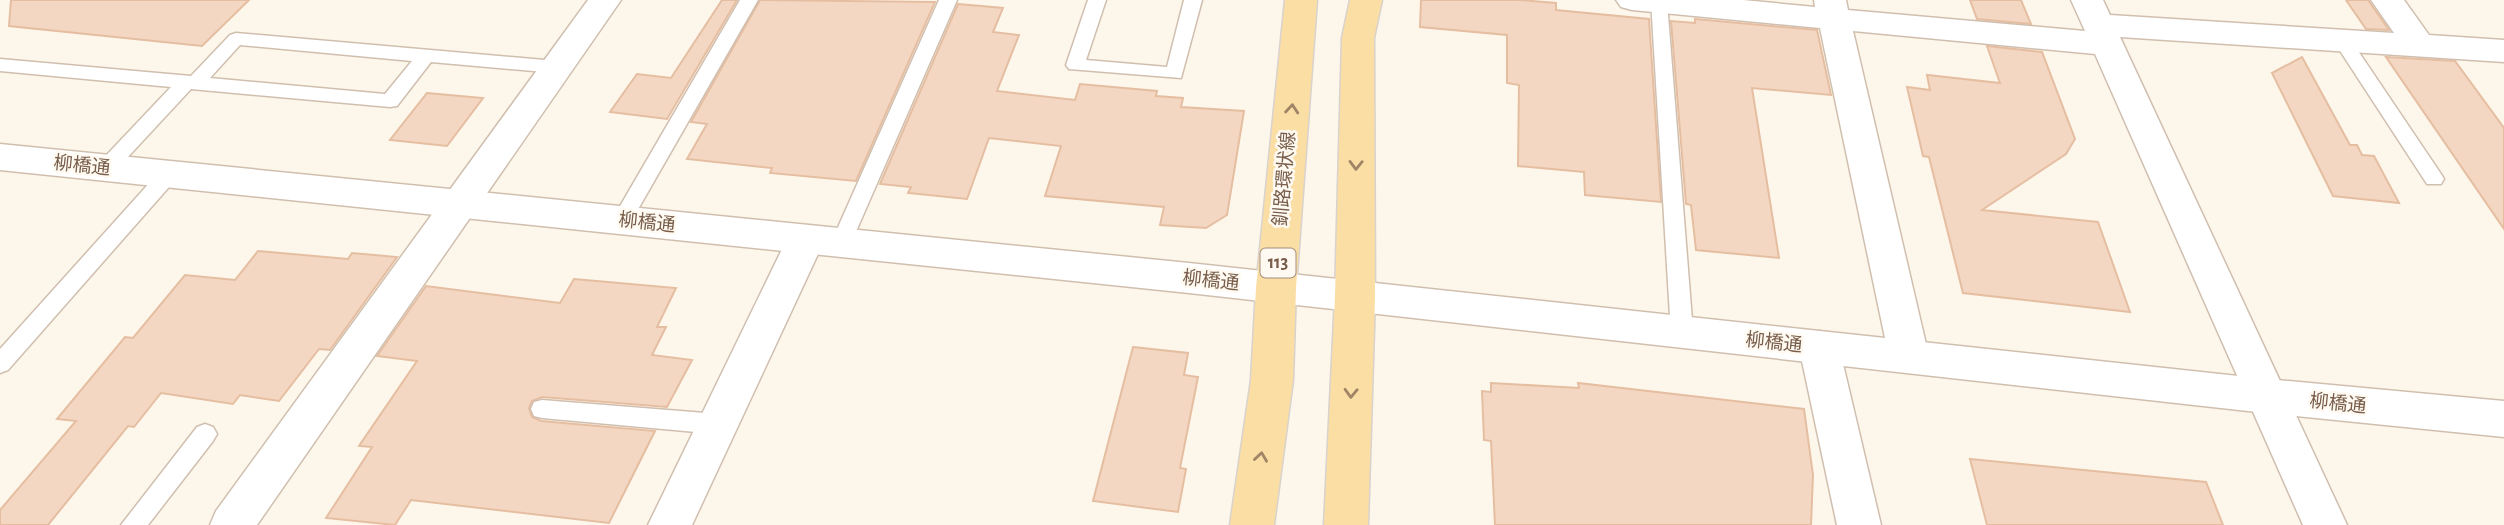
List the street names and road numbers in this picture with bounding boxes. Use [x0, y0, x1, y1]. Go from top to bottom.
street label: 釧路環状線 [1270, 131, 1299, 227]
street label: 柳橋通 [53, 152, 112, 178]
street label: 柳橋通 [618, 209, 677, 235]
road number: 113 [1260, 248, 1296, 278]
street label: 柳橋通 [1182, 267, 1241, 293]
street label: 柳橋通 [1745, 329, 1804, 355]
street label: 柳橋通 [2309, 390, 2368, 416]

